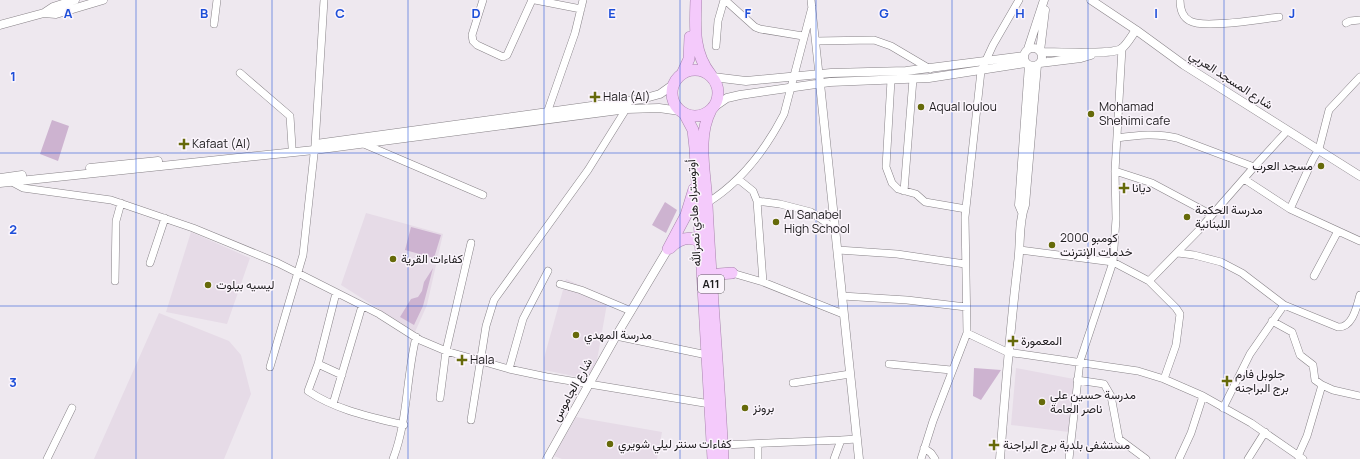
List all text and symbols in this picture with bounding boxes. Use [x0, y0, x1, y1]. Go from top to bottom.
text: A [64, 4, 73, 22]
text: B [200, 4, 208, 22]
text: C [335, 4, 345, 22]
text: D [471, 4, 481, 22]
text: E [608, 4, 616, 22]
text: F [745, 4, 752, 22]
text: G [879, 4, 889, 22]
text: H [1015, 4, 1025, 22]
text: I [1154, 4, 1158, 22]
text: J [1289, 4, 1295, 22]
street label: شارع المسجد العربي [1185, 46, 1276, 115]
text: 1 [10, 67, 16, 85]
place label: Hala (Al) [603, 88, 650, 105]
marker: Hala (Al) [590, 92, 600, 102]
place label: Aqual loulou [929, 98, 997, 115]
place label: Mohamad Shehimi cafe [1099, 98, 1170, 129]
marker: Aqual loulou [916, 102, 926, 112]
marker: Mohamad Shehimi cafe [1086, 109, 1096, 119]
place label: Kafaat (Al) [192, 135, 251, 152]
marker: Kafaat (Al) [179, 139, 189, 149]
place label: مسجد العرب [1252, 157, 1313, 174]
street label: أوتوستراد هادي نصرالله [682, 159, 707, 267]
marker: مسجد العرب [1316, 161, 1326, 171]
place label: ديانا [1132, 179, 1151, 196]
marker: ديانا [1119, 183, 1129, 193]
place label: مدرسة الحكمة اللبنانية [1195, 201, 1263, 232]
place label: Al Sanabel High School [784, 206, 850, 237]
marker: مدرسة الحكمة اللبنانية [1182, 212, 1192, 222]
marker: Al Sanabel High School [771, 217, 781, 227]
text: 2 [9, 220, 17, 238]
place label: كومبو 2000 خدمات الإنترنت [1060, 229, 1133, 260]
marker: كومبو 2000 خدمات الإنترنت [1047, 240, 1057, 250]
place label: كفاءات القرية [401, 250, 463, 267]
marker: كفاءات القرية [388, 254, 398, 264]
road number: A11 [698, 275, 724, 293]
place label: ليسيه بيلوت [216, 276, 274, 293]
marker: ليسيه بيلوت [203, 280, 213, 290]
place label: مدرسة المهدي [584, 326, 652, 345]
marker: مدرسة المهدي [571, 330, 581, 340]
place label: المعمورة [1021, 332, 1062, 349]
marker: المعمورة [1008, 336, 1018, 346]
place label: Hala [470, 351, 494, 368]
marker: Hala [457, 355, 467, 365]
street label: شارع الجاموس [547, 355, 597, 425]
place label: جلوبل فارم برج البراجنه [1235, 365, 1289, 397]
text: 3 [9, 373, 17, 391]
marker: جلوبل فارم برج البراجنه [1222, 376, 1232, 386]
place label: مدرسة حسين علي ناصر العامة [1050, 386, 1136, 417]
marker: مدرسة حسين علي ناصر العامة [1037, 397, 1047, 407]
place label: برونز [752, 399, 774, 416]
marker: برونز [740, 403, 750, 413]
place label: كفاءات سنتر ليلي شويري [618, 435, 732, 454]
place label: مستشفی بلدیة برج البراجنة [1003, 436, 1130, 454]
marker: كفاءات سنتر ليلي شويري [605, 439, 615, 449]
marker: مستشفی بلدیة برج البراجنة [988, 439, 1000, 451]

